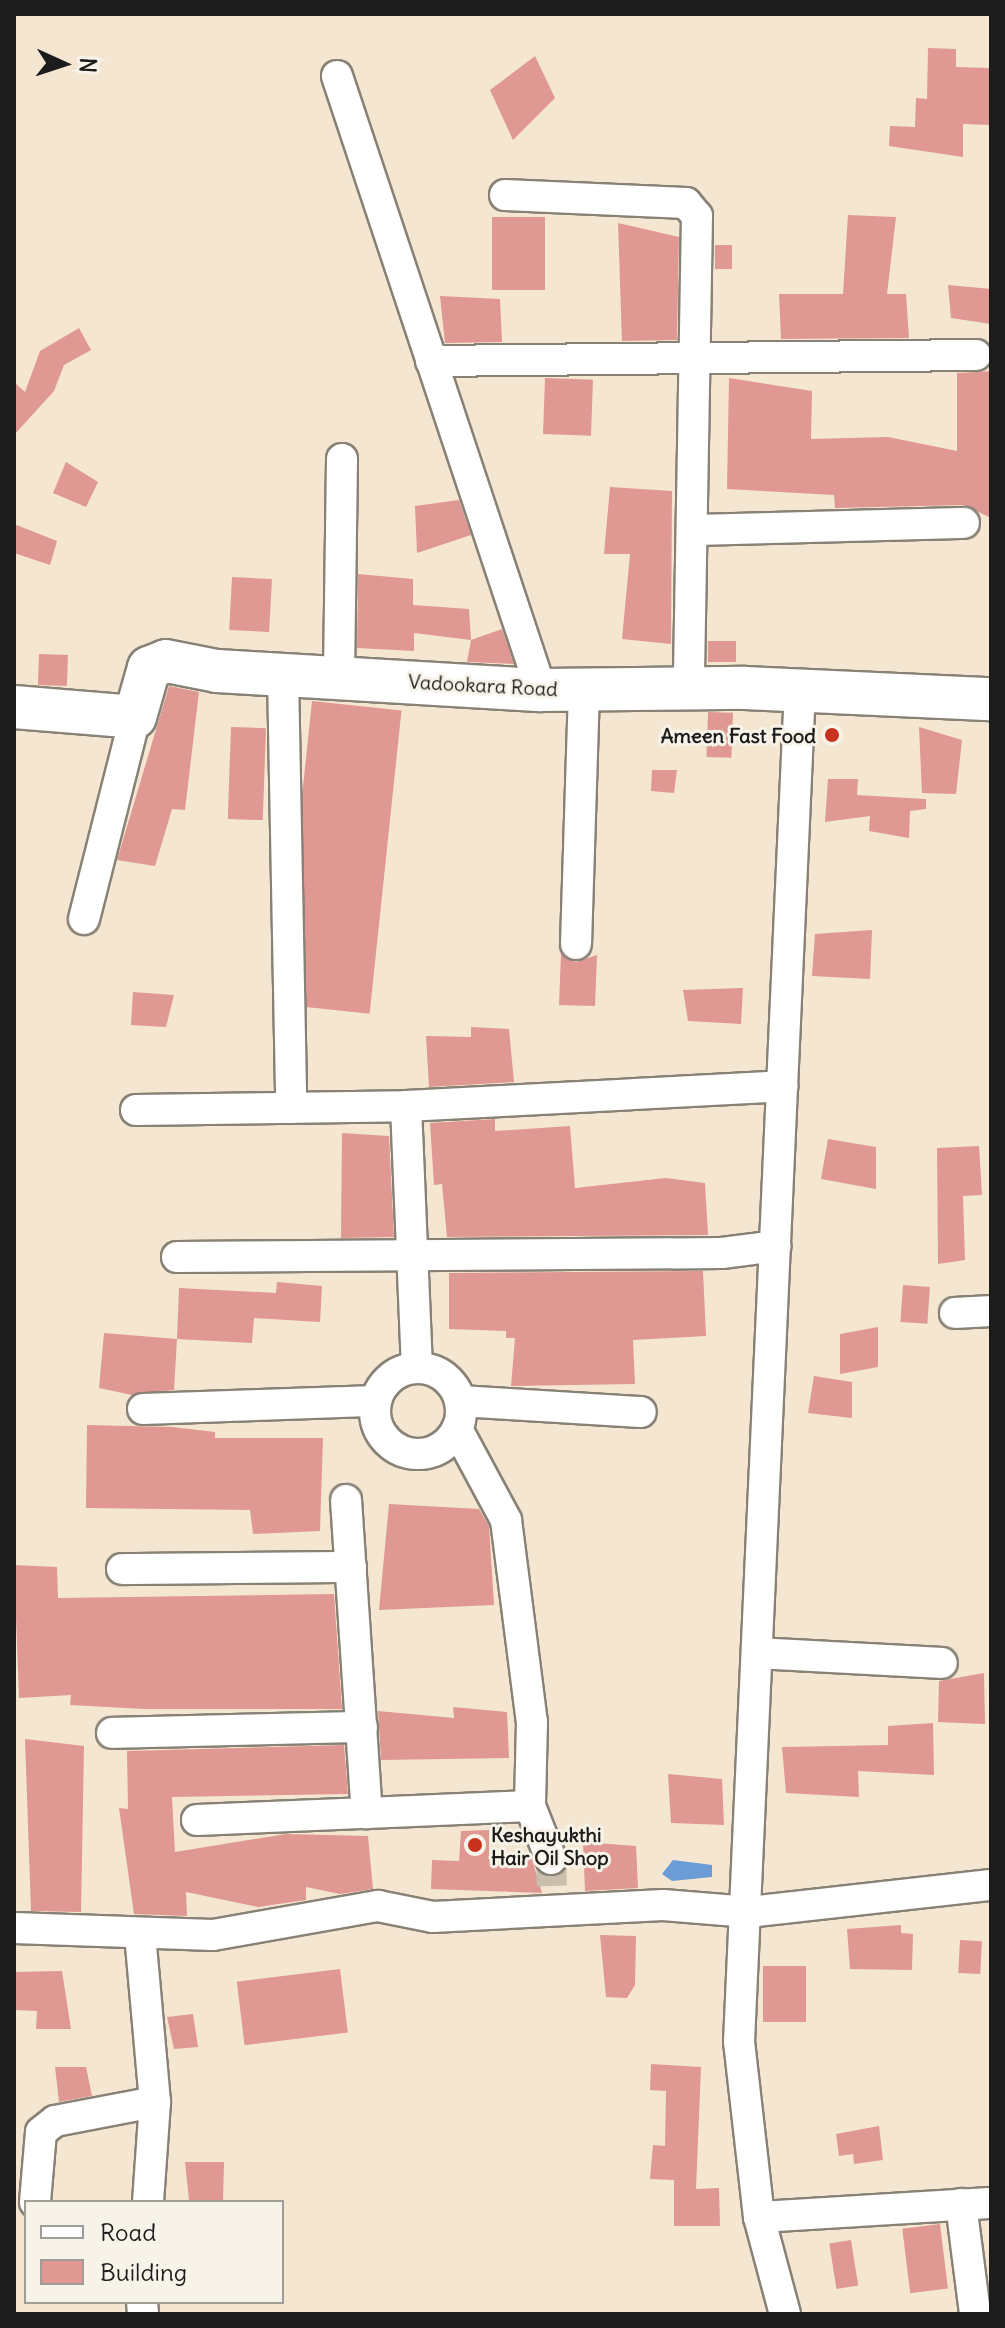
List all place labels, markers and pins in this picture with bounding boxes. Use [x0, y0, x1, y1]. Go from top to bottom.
place label: Ameen Fast Food [661, 723, 816, 747]
marker: Ameen Fast Food [823, 726, 841, 744]
place label: Keshayukthi Hair Oil Shop [491, 1822, 609, 1869]
marker: Keshayukthi Hair Oil Shop [466, 1836, 484, 1854]

